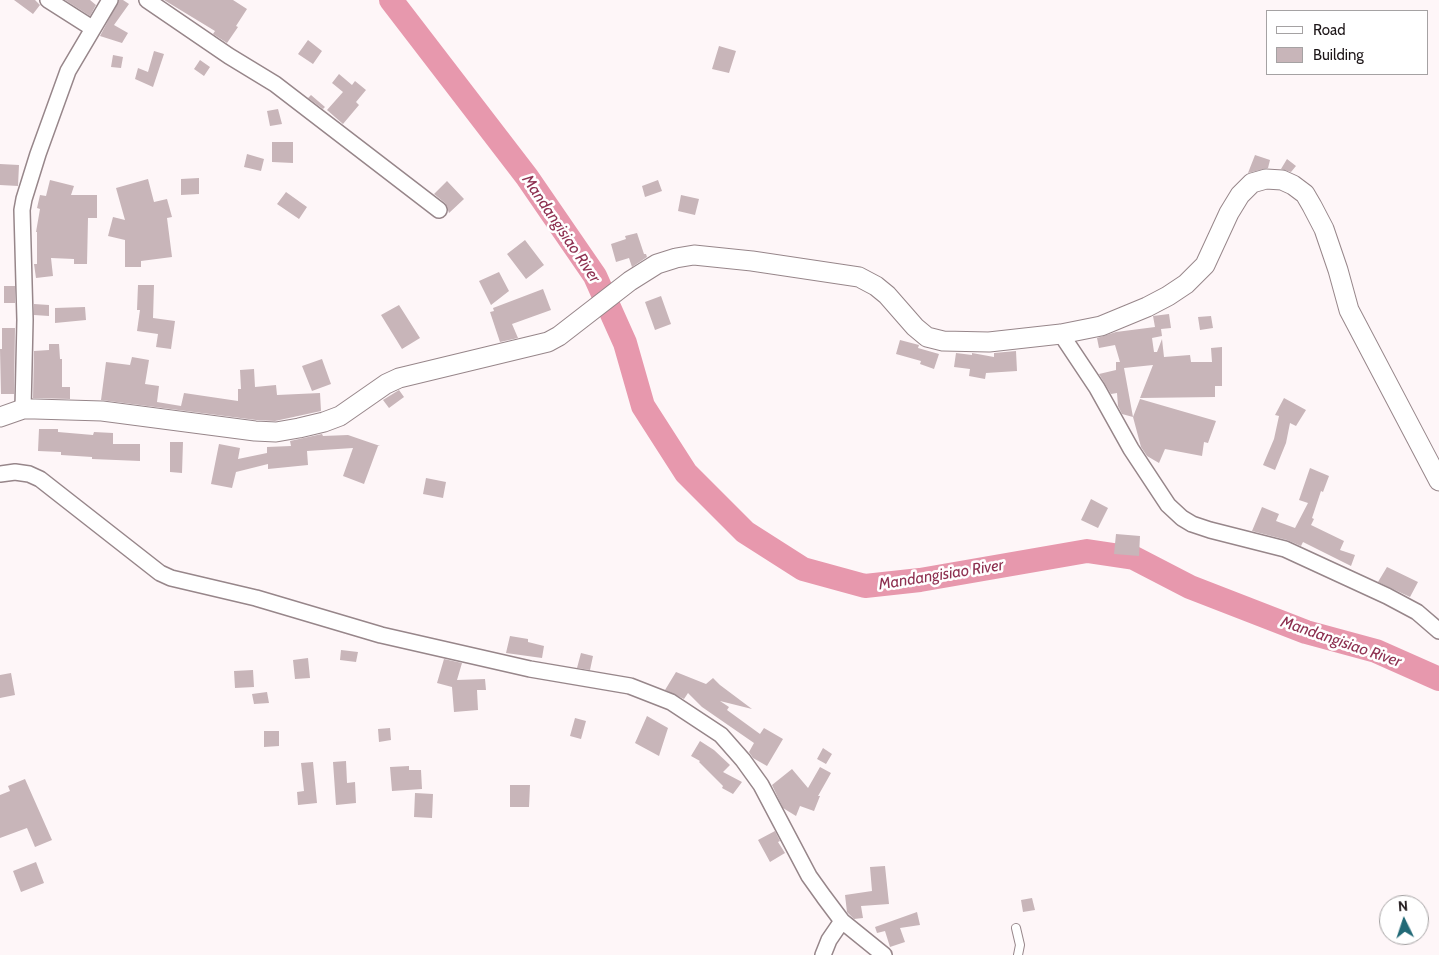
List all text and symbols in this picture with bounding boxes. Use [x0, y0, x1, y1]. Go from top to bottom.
legend [1266, 10, 1429, 75]
text: Road [1313, 21, 1346, 39]
text: Building [1313, 46, 1364, 64]
water label: Mandangisiao River [518, 171, 604, 287]
water label: Mandangisiao River [877, 556, 1005, 594]
water label: Mandangisiao River [1278, 612, 1404, 672]
north arrow [1379, 895, 1429, 945]
text: N [1397, 897, 1409, 915]

